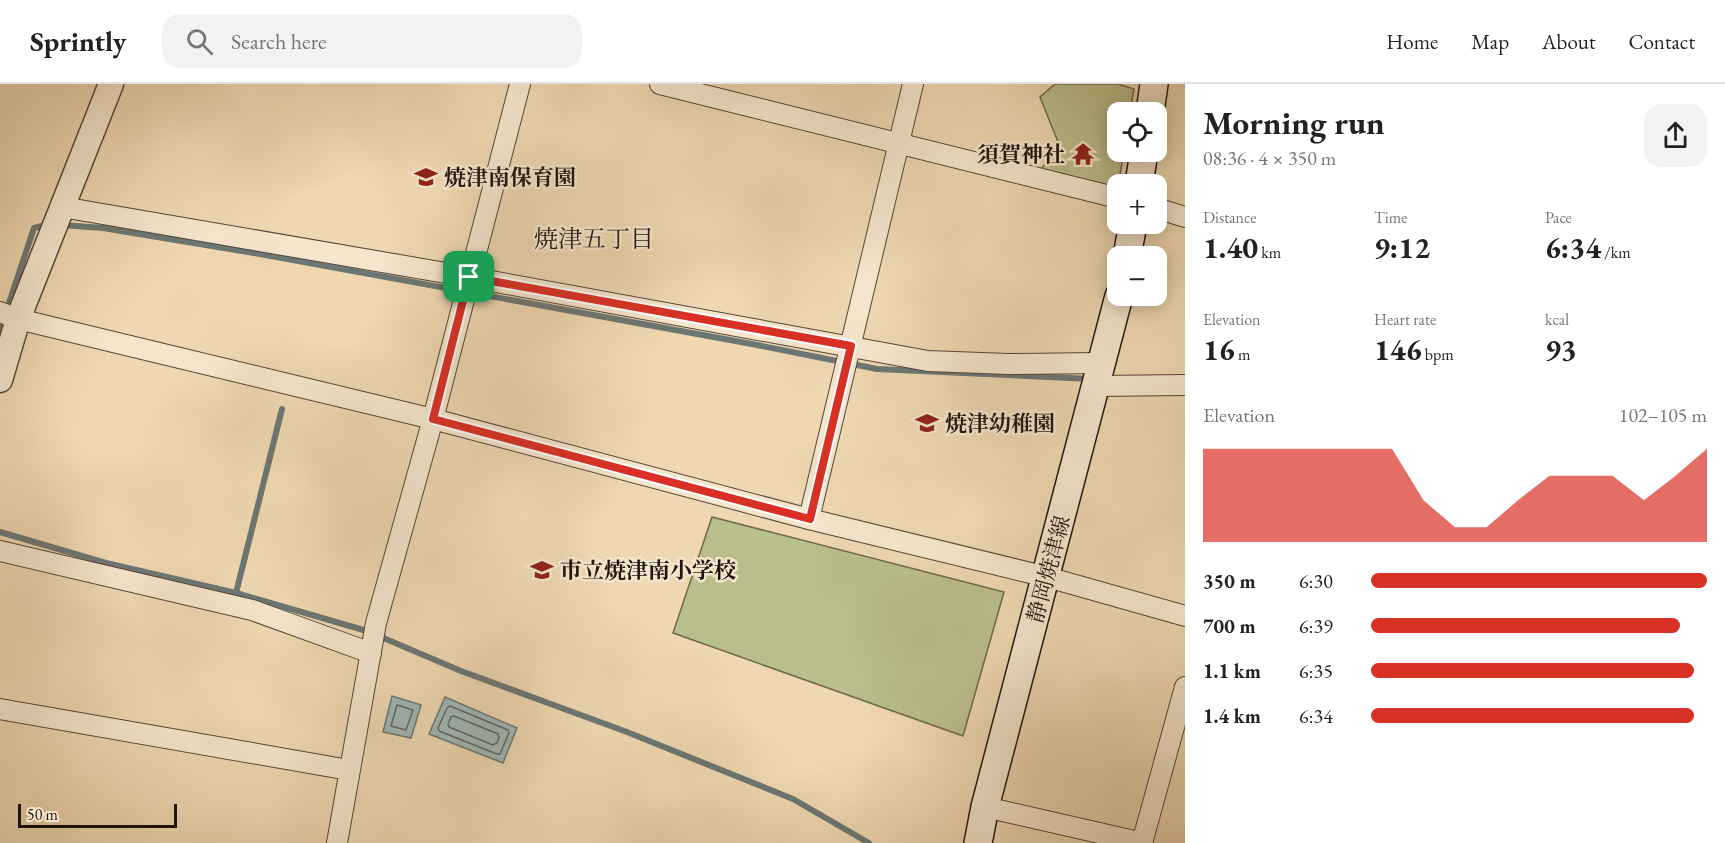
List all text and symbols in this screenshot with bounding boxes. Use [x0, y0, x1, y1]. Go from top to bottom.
search box [162, 14, 582, 68]
text: Sprintly [30, 23, 126, 59]
icon: search [183, 25, 216, 58]
text: Search here [231, 27, 327, 56]
text: Home [1386, 28, 1438, 55]
text: Map [1471, 28, 1509, 55]
text: About [1542, 28, 1595, 55]
text: Contact [1628, 28, 1695, 55]
text: Morning run [1203, 101, 1385, 144]
map controls [1107, 102, 1167, 306]
button: locate [1107, 102, 1167, 162]
button: share [1644, 104, 1707, 167]
place label: 須賀神社 [977, 140, 1065, 169]
temple icon: 須賀神社 [1070, 141, 1096, 167]
text: 08:36 · 4 × 350 m [1203, 145, 1336, 171]
place label: 焼津南保育園 [444, 163, 576, 192]
school or university icon: 焼津南保育園 [413, 164, 439, 190]
button: + [1107, 174, 1167, 234]
text: Distance [1203, 207, 1256, 228]
text: Time [1374, 207, 1407, 228]
text: Pace [1545, 207, 1572, 228]
district label: 焼津五丁目 [534, 223, 654, 254]
text: 1.40 [1203, 228, 1258, 267]
text: 9:12 [1374, 228, 1430, 267]
text: 6:34 [1545, 228, 1601, 267]
text: km [1258, 242, 1281, 263]
text: /km [1601, 242, 1631, 263]
button: − [1107, 246, 1167, 306]
pin [443, 251, 494, 302]
icon: arrive [452, 260, 485, 293]
text: Elevation [1203, 309, 1261, 330]
text: Heart rate [1374, 309, 1436, 330]
text: kcal [1545, 309, 1569, 330]
text: 16 [1203, 330, 1235, 369]
text: 146 [1374, 330, 1422, 369]
text: 93 [1545, 330, 1577, 369]
text: m [1235, 344, 1250, 365]
text: bpm [1422, 344, 1454, 365]
text: Elevation [1203, 402, 1275, 428]
text: 102–105 m [1619, 402, 1707, 428]
place label: 焼津幼稚園 [945, 409, 1055, 438]
school or university icon: 焼津幼稚園 [914, 410, 940, 436]
street label: 静岡焼津線 [1020, 512, 1077, 626]
place label: 市立焼津南小学校 [560, 556, 736, 585]
school or university icon: 市立焼津南小学校 [529, 557, 555, 583]
text: 350 m [1203, 568, 1256, 594]
text: 6:30 [1299, 568, 1333, 594]
text: 700 m [1203, 613, 1256, 639]
text: 6:39 [1299, 613, 1333, 639]
text: 1.1 km [1203, 658, 1261, 684]
text: 6:35 [1299, 658, 1333, 684]
text: 1.4 km [1203, 703, 1261, 729]
text: 6:34 [1299, 703, 1333, 729]
scale bar [18, 801, 177, 828]
text: 50 m [27, 804, 58, 825]

